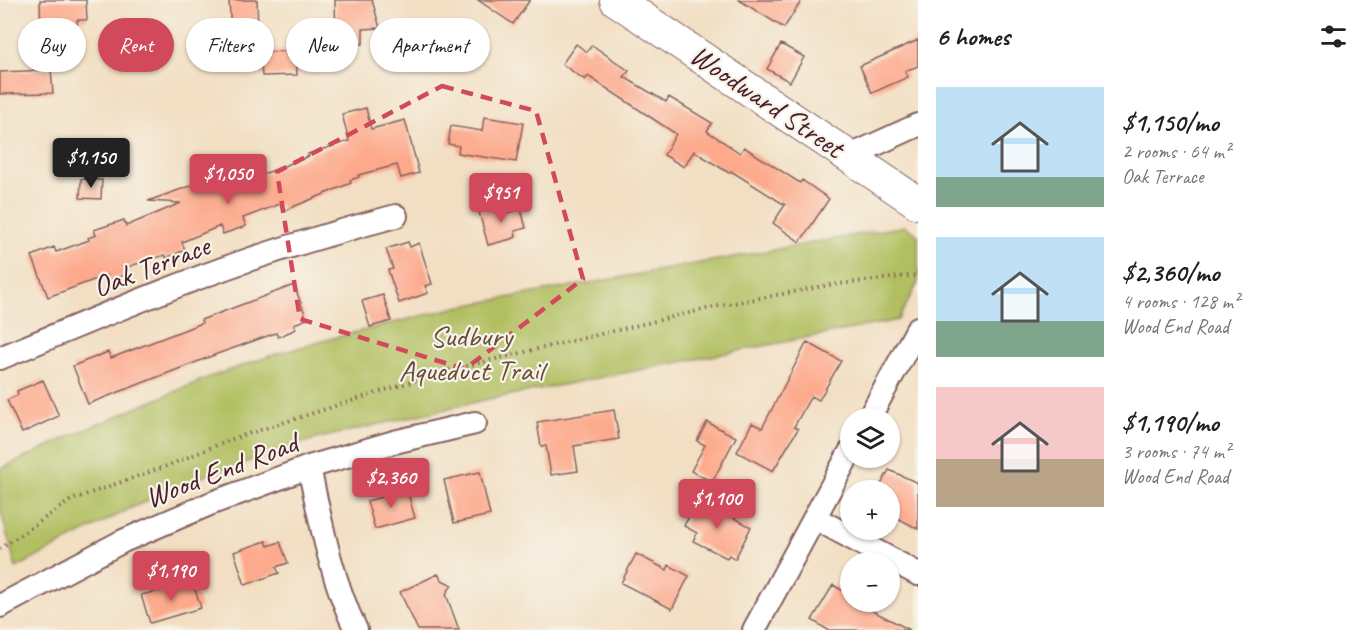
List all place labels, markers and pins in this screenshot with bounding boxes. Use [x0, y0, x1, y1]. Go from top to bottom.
pin: $1,150 [42, 138, 140, 189]
pin: $1,050 [179, 154, 277, 205]
pin: $951 [465, 173, 537, 224]
pin: $2,360 [342, 458, 440, 509]
pin: $1,100 [668, 479, 766, 530]
pin: $1,190 [122, 551, 220, 602]

